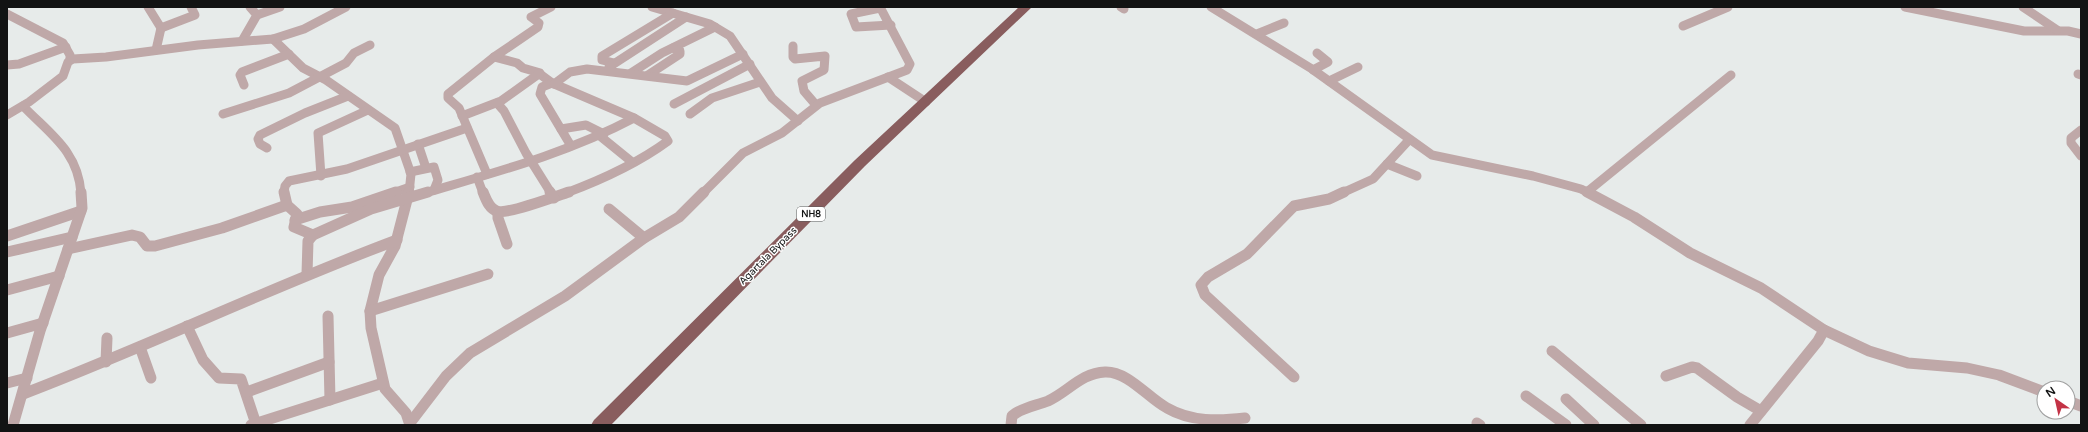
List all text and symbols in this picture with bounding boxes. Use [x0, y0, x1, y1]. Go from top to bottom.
road number: NH8 [797, 207, 825, 221]
street label: Agartala Bypass [737, 224, 800, 287]
north arrow [2036, 380, 2076, 420]
text: N [2043, 384, 2058, 400]

